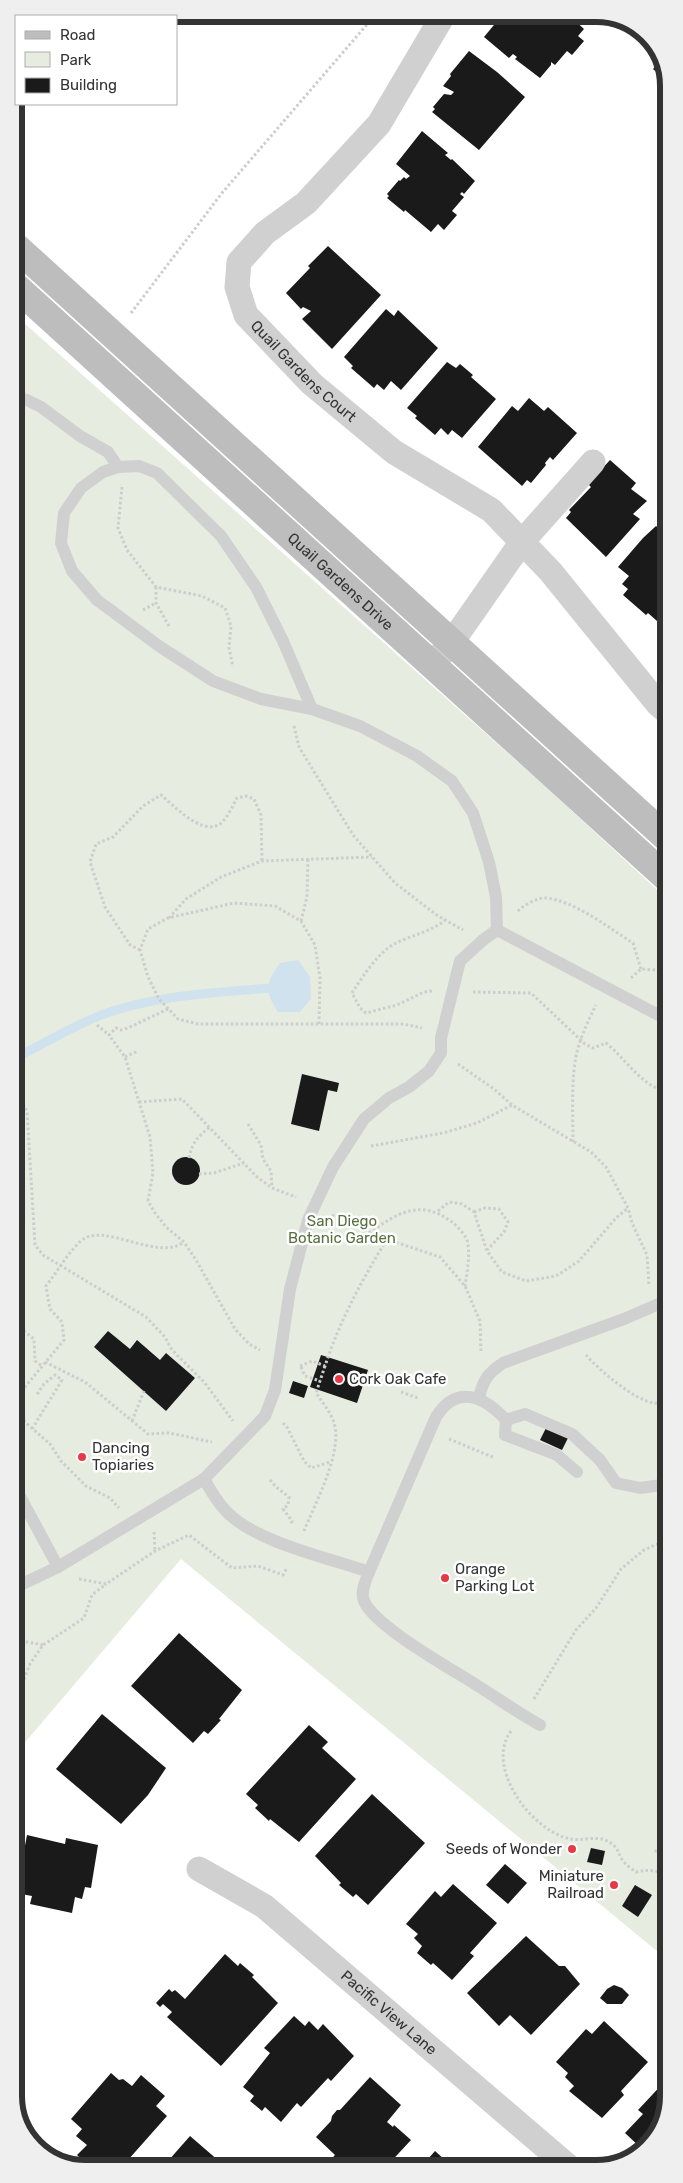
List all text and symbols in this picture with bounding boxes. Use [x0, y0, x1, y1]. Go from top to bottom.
legend [15, 15, 178, 105]
text: Road [60, 26, 96, 44]
text: Park [60, 51, 91, 69]
text: Building [60, 76, 117, 94]
street label: Quail Gardens Court [247, 316, 360, 426]
street label: Quail Gardens Drive [284, 529, 397, 634]
park label: San Diego Botanic Garden [288, 1212, 396, 1247]
place label: Cork Oak Cafe [349, 1370, 447, 1388]
marker: Cork Oak Cafe [333, 1373, 345, 1385]
place label: Dancing Topiaries [92, 1439, 154, 1474]
marker: Dancing Topiaries [76, 1451, 88, 1463]
place label: Orange Parking Lot [455, 1560, 534, 1595]
marker: Orange Parking Lot [439, 1572, 451, 1584]
place label: Seeds of Wonder [446, 1840, 562, 1858]
marker: Seeds of Wonder [566, 1843, 578, 1855]
place label: Miniature Railroad [539, 1867, 604, 1902]
marker: Miniature Railroad [608, 1879, 620, 1891]
street label: Pacific View Lane [337, 1967, 440, 2059]

